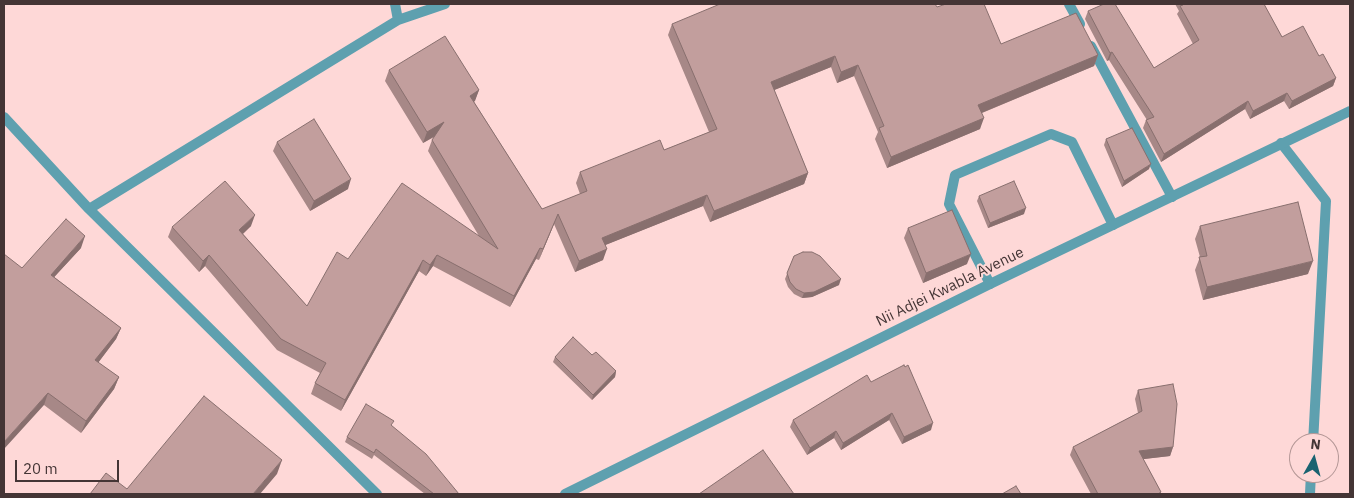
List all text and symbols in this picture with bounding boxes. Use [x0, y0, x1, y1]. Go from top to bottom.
street label: Nii Adjei Kwabla Avenue [873, 243, 1027, 331]
north arrow [1289, 433, 1339, 483]
text: N [1310, 435, 1322, 454]
scale bar [18, 450, 121, 482]
text: 20 m [23, 459, 58, 478]

